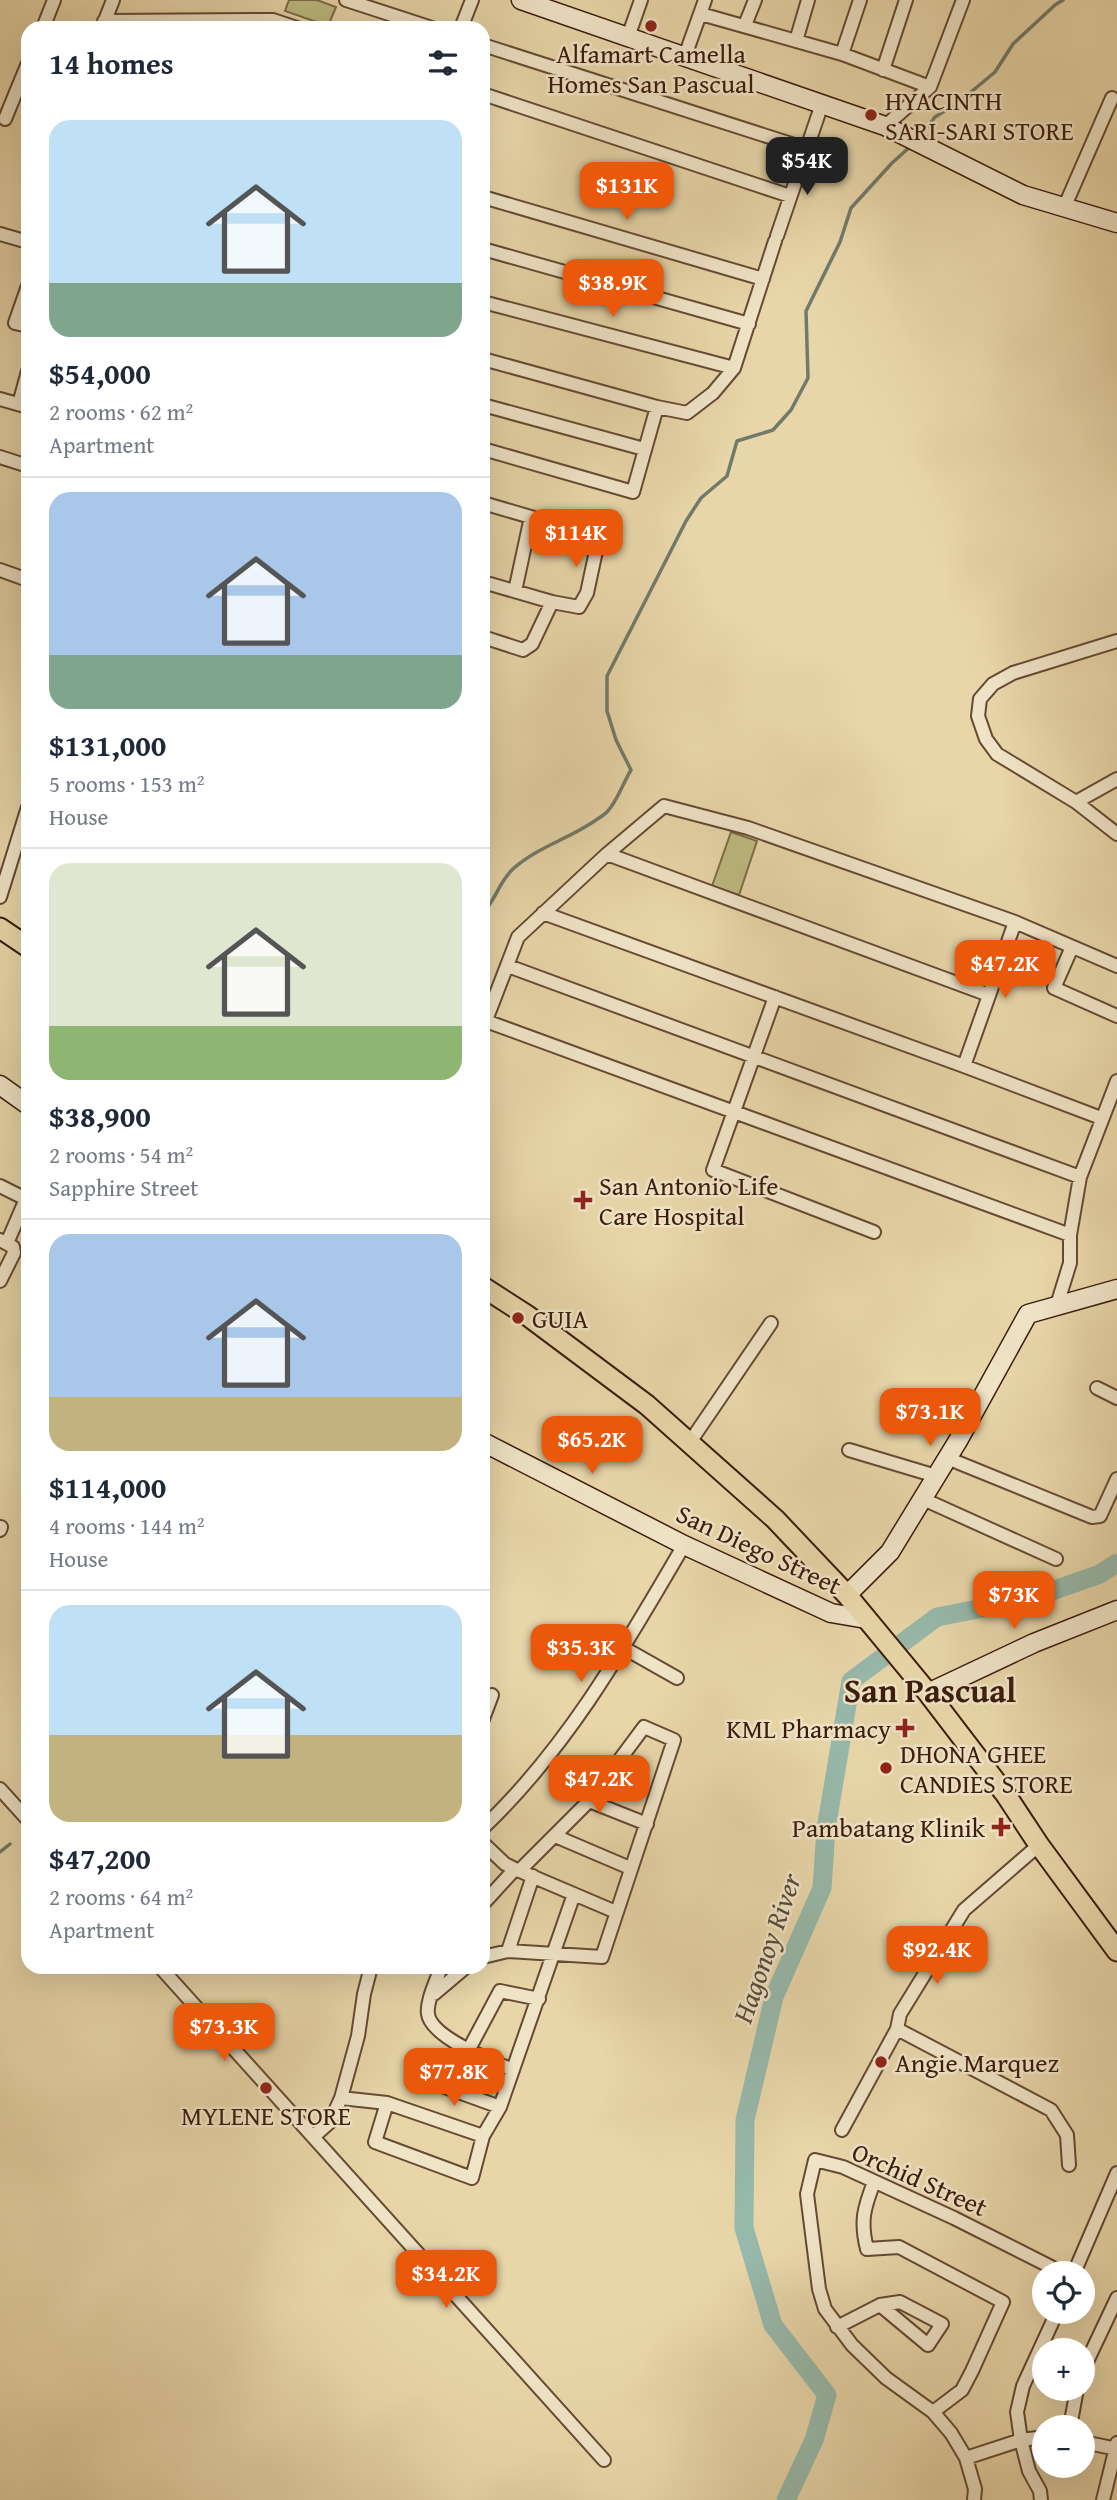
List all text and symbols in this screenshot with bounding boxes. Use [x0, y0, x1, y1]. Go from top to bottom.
marker: Alfamart Camella Homes San Pascual [643, 18, 659, 34]
place label: Alfamart Camella Homes San Pascual [547, 34, 755, 103]
text: 14 homes [49, 41, 174, 85]
icon: filters [424, 44, 462, 82]
place label: HYACINTH SARI-SARI STORE [885, 81, 1074, 150]
marker: HYACINTH SARI-SARI STORE [863, 107, 879, 123]
pin: $54K [766, 138, 848, 197]
text: $54K [782, 143, 832, 176]
pin: $131K [578, 162, 676, 222]
icon: home [193, 166, 319, 292]
text: $131K [596, 168, 658, 201]
pin: $38.9K [556, 260, 670, 319]
text: $38.9K [579, 265, 647, 298]
text: $54,000 [49, 351, 151, 395]
text: 2 rooms · 62 m² [49, 395, 193, 428]
text: Apartment [49, 428, 154, 461]
pin: $114K [527, 510, 625, 569]
text: $114K [545, 515, 607, 548]
icon: home [193, 538, 319, 664]
text: $131,000 [49, 723, 166, 767]
text: 5 rooms · 153 m² [49, 767, 204, 800]
text: House [49, 800, 108, 833]
icon: home [193, 909, 319, 1035]
pin: $47.2K [948, 940, 1062, 1000]
text: $47.2K [971, 946, 1039, 979]
text: $38,900 [49, 1094, 151, 1138]
text: 2 rooms · 54 m² [49, 1138, 193, 1171]
place label: San Antonio Life Care Hospital [599, 1166, 779, 1235]
text: Sapphire Street [49, 1171, 198, 1204]
marker: San Antonio Life Care Hospital [573, 1190, 593, 1210]
icon: home [193, 1280, 319, 1406]
place label: GUIA [532, 1299, 588, 1338]
marker: GUIA [510, 1310, 526, 1326]
pin: $73.1K [873, 1388, 987, 1448]
text: $73.1K [896, 1394, 964, 1427]
pin: $65.2K [535, 1416, 649, 1476]
text: $65.2K [558, 1422, 626, 1455]
text: $114,000 [49, 1465, 166, 1509]
street label: San Diego Street [670, 1494, 848, 1604]
text: 4 rooms · 144 m² [49, 1509, 204, 1542]
text: House [49, 1542, 108, 1575]
pin: $73K [973, 1572, 1055, 1631]
text: $73K [989, 1577, 1039, 1610]
pin: $35.3K [524, 1624, 638, 1684]
text: $35.3K [547, 1630, 615, 1663]
icon: home [193, 1651, 319, 1777]
district label: San Pascual [844, 1666, 1016, 1714]
place label: KML Pharmacy [726, 1709, 891, 1748]
marker: KML Pharmacy [897, 1720, 913, 1736]
place label: DHONA GHEE CANDIES STORE [900, 1734, 1073, 1803]
pin: $47.2K [542, 1756, 656, 1815]
marker: DHONA GHEE CANDIES STORE [878, 1760, 894, 1776]
text: $47.2K [565, 1761, 633, 1794]
place label: Pambatang Klinik [792, 1808, 986, 1847]
marker: Pambatang Klinik [991, 1817, 1011, 1837]
text: $47,200 [49, 1836, 151, 1880]
water label: Hagonoy River [721, 1866, 811, 2029]
text: 2 rooms · 64 m² [49, 1880, 193, 1913]
text: Apartment [49, 1913, 154, 1946]
pin: $92.4K [880, 1926, 994, 1986]
text: $92.4K [903, 1932, 971, 1965]
pin: $73.3K [167, 2004, 281, 2063]
text: $73.3K [190, 2009, 258, 2042]
place label: Angie Marquez [895, 2043, 1059, 2082]
pin: $77.8K [397, 2048, 511, 2108]
text: $77.8K [420, 2054, 488, 2087]
marker: Angie Marquez [873, 2054, 889, 2070]
marker: MYLENE STORE [258, 2080, 274, 2096]
place label: MYLENE STORE [181, 2096, 351, 2135]
street label: Orchid Street [846, 2132, 994, 2226]
pin: $34.2K [389, 2250, 503, 2310]
text: $34.2K [412, 2256, 480, 2289]
map controls [1032, 2261, 1095, 2478]
button: locate [1032, 2261, 1095, 2324]
button: + [1032, 2338, 1095, 2401]
button: − [1032, 2415, 1095, 2478]

